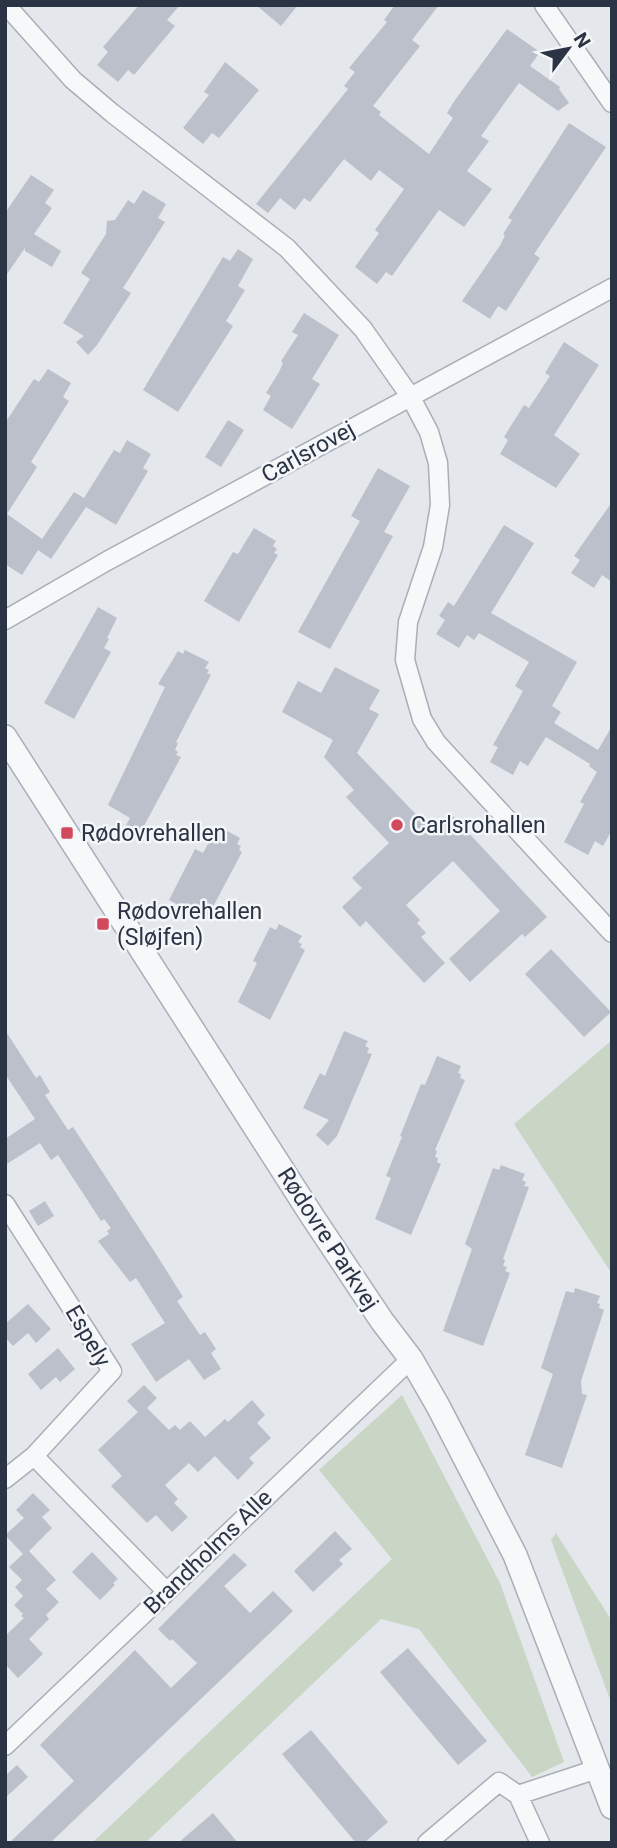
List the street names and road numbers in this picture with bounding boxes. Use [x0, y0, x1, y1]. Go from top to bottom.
street label: Carlsrovej [257, 415, 359, 489]
street label: Rødovre Parkvej [272, 1163, 384, 1315]
street label: Espely [60, 1300, 116, 1372]
street label: Brandholms Alle [138, 1484, 278, 1620]

